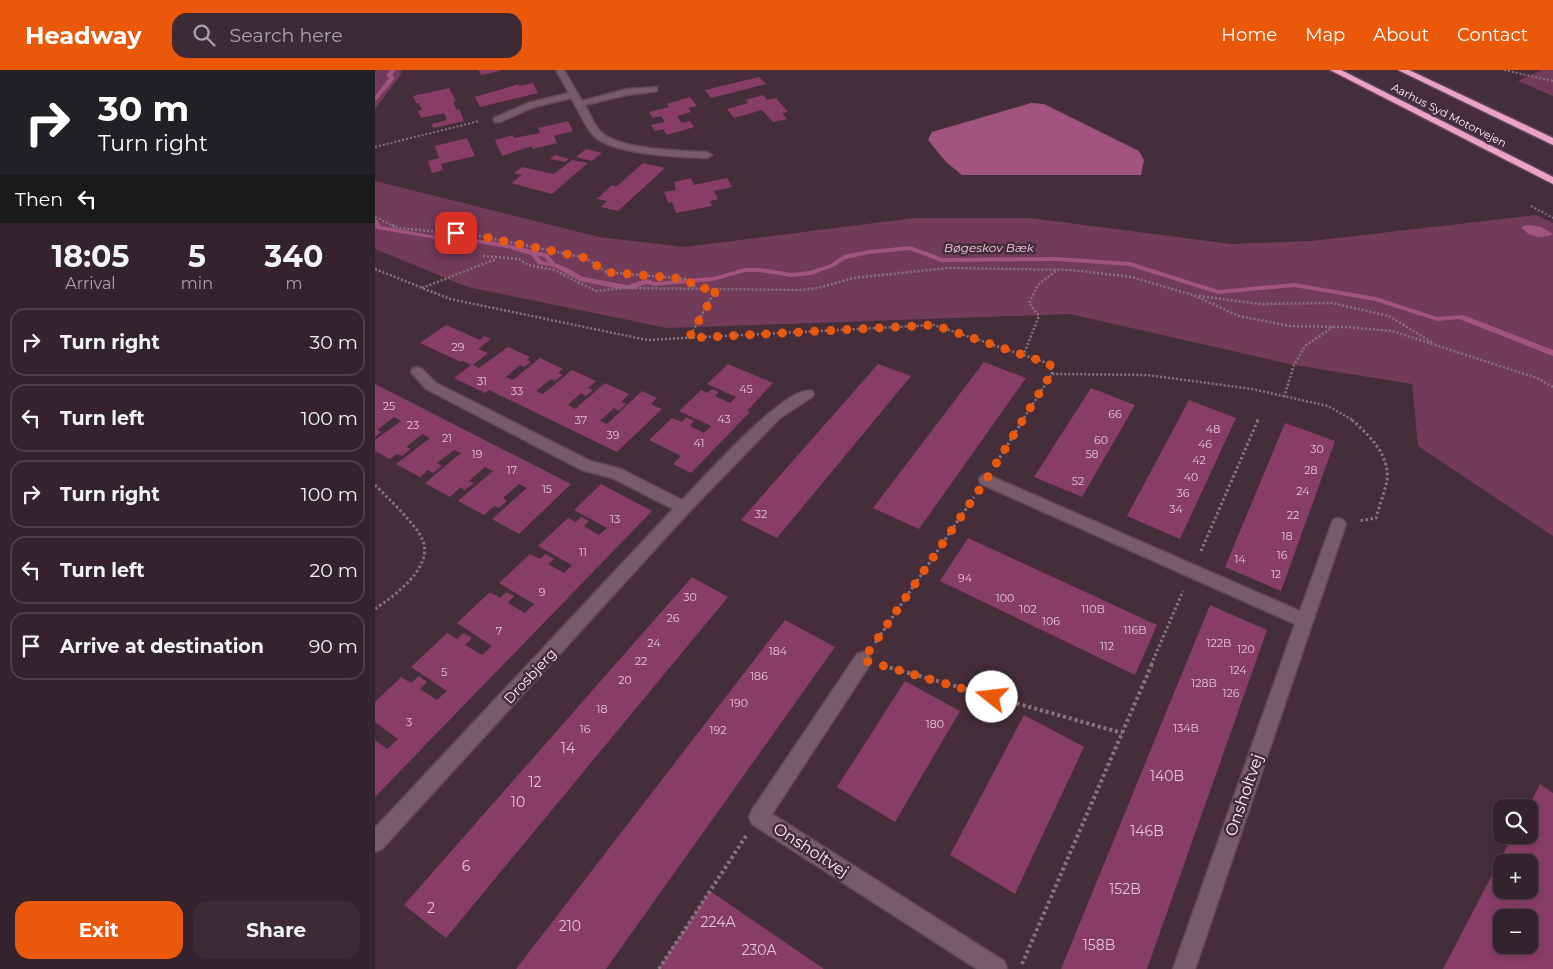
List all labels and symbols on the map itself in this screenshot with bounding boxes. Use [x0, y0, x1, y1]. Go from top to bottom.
street label: Aarhus Syd Motorvejen [1389, 80, 1509, 150]
pin [435, 212, 477, 254]
water label: Bøgeskov Bæk [944, 240, 1035, 255]
house number: 29 [452, 340, 465, 354]
house number: 31 [477, 374, 487, 388]
house number: 45 [739, 382, 753, 396]
house number: 33 [511, 384, 523, 398]
house number: 25 [383, 399, 395, 413]
house number: 66 [1108, 407, 1122, 421]
house number: 43 [717, 412, 731, 426]
house number: 37 [575, 413, 587, 427]
house number: 23 [407, 418, 419, 432]
house number: 48 [1206, 422, 1220, 436]
house number: 39 [607, 428, 620, 442]
house number: 21 [442, 431, 452, 445]
house number: 60 [1094, 433, 1108, 447]
house number: 41 [694, 436, 704, 450]
house number: 46 [1198, 437, 1212, 451]
house number: 30 [1310, 442, 1324, 456]
house number: 19 [472, 447, 483, 461]
house number: 58 [1085, 447, 1099, 461]
house number: 42 [1192, 453, 1206, 467]
house number: 17 [507, 463, 517, 477]
house number: 28 [1304, 463, 1318, 477]
house number: 40 [1184, 470, 1198, 484]
house number: 52 [1072, 474, 1084, 488]
house number: 15 [542, 482, 552, 496]
house number: 24 [1296, 484, 1310, 498]
house number: 36 [1177, 486, 1190, 500]
house number: 34 [1169, 502, 1183, 516]
house number: 32 [755, 507, 767, 521]
house number: 22 [1287, 508, 1299, 522]
house number: 13 [610, 512, 620, 526]
house number: 18 [1282, 529, 1293, 543]
house number: 11 [579, 545, 587, 559]
house number: 16 [1277, 548, 1288, 562]
house number: 14 [1234, 552, 1246, 566]
house number: 12 [1271, 567, 1281, 581]
house number: 94 [958, 571, 973, 585]
house number: 9 [539, 585, 546, 599]
house number: 30 [683, 590, 697, 604]
house number: 100 [996, 591, 1014, 605]
house number: 102 [1019, 602, 1037, 616]
house number: 110B [1081, 602, 1105, 616]
house number: 26 [667, 611, 680, 625]
house number: 106 [1042, 614, 1060, 628]
house number: 116B [1124, 623, 1146, 637]
house number: 7 [496, 624, 502, 638]
house number: 24 [647, 636, 661, 650]
house number: 122B [1207, 636, 1231, 650]
house number: 112 [1100, 639, 1114, 653]
house number: 120 [1237, 642, 1255, 656]
street label: Drosbjerg [500, 644, 560, 708]
house number: 184 [769, 644, 788, 658]
house number: 22 [635, 654, 647, 668]
house number: 124 [1229, 663, 1247, 677]
house number: 5 [441, 665, 447, 679]
house number: 186 [750, 669, 768, 683]
position arrow [965, 670, 1017, 722]
house number: 20 [618, 673, 632, 687]
house number: 128B [1191, 676, 1217, 690]
house number: 126 [1223, 686, 1240, 700]
house number: 190 [730, 696, 748, 710]
house number: 18 [597, 702, 608, 716]
house number: 3 [406, 715, 412, 729]
house number: 180 [926, 717, 944, 731]
house number: 134B [1173, 721, 1199, 735]
house number: 16 [580, 722, 591, 736]
house number: 192 [710, 723, 726, 737]
house number: 14 [561, 739, 576, 757]
street label: Onsholtvej [1221, 751, 1267, 839]
house number: 140B [1150, 767, 1184, 785]
house number: 12 [528, 773, 542, 791]
house number: 10 [511, 793, 525, 811]
street label: Onsholtvej [770, 819, 852, 881]
house number: 146B [1130, 822, 1164, 840]
house number: 6 [462, 857, 471, 875]
house number: 152B [1109, 880, 1141, 898]
house number: 2 [427, 899, 435, 917]
house number: 224A [701, 913, 736, 931]
house number: 210 [559, 917, 581, 935]
house number: 158B [1083, 936, 1115, 954]
house number: 230A [741, 941, 777, 959]

